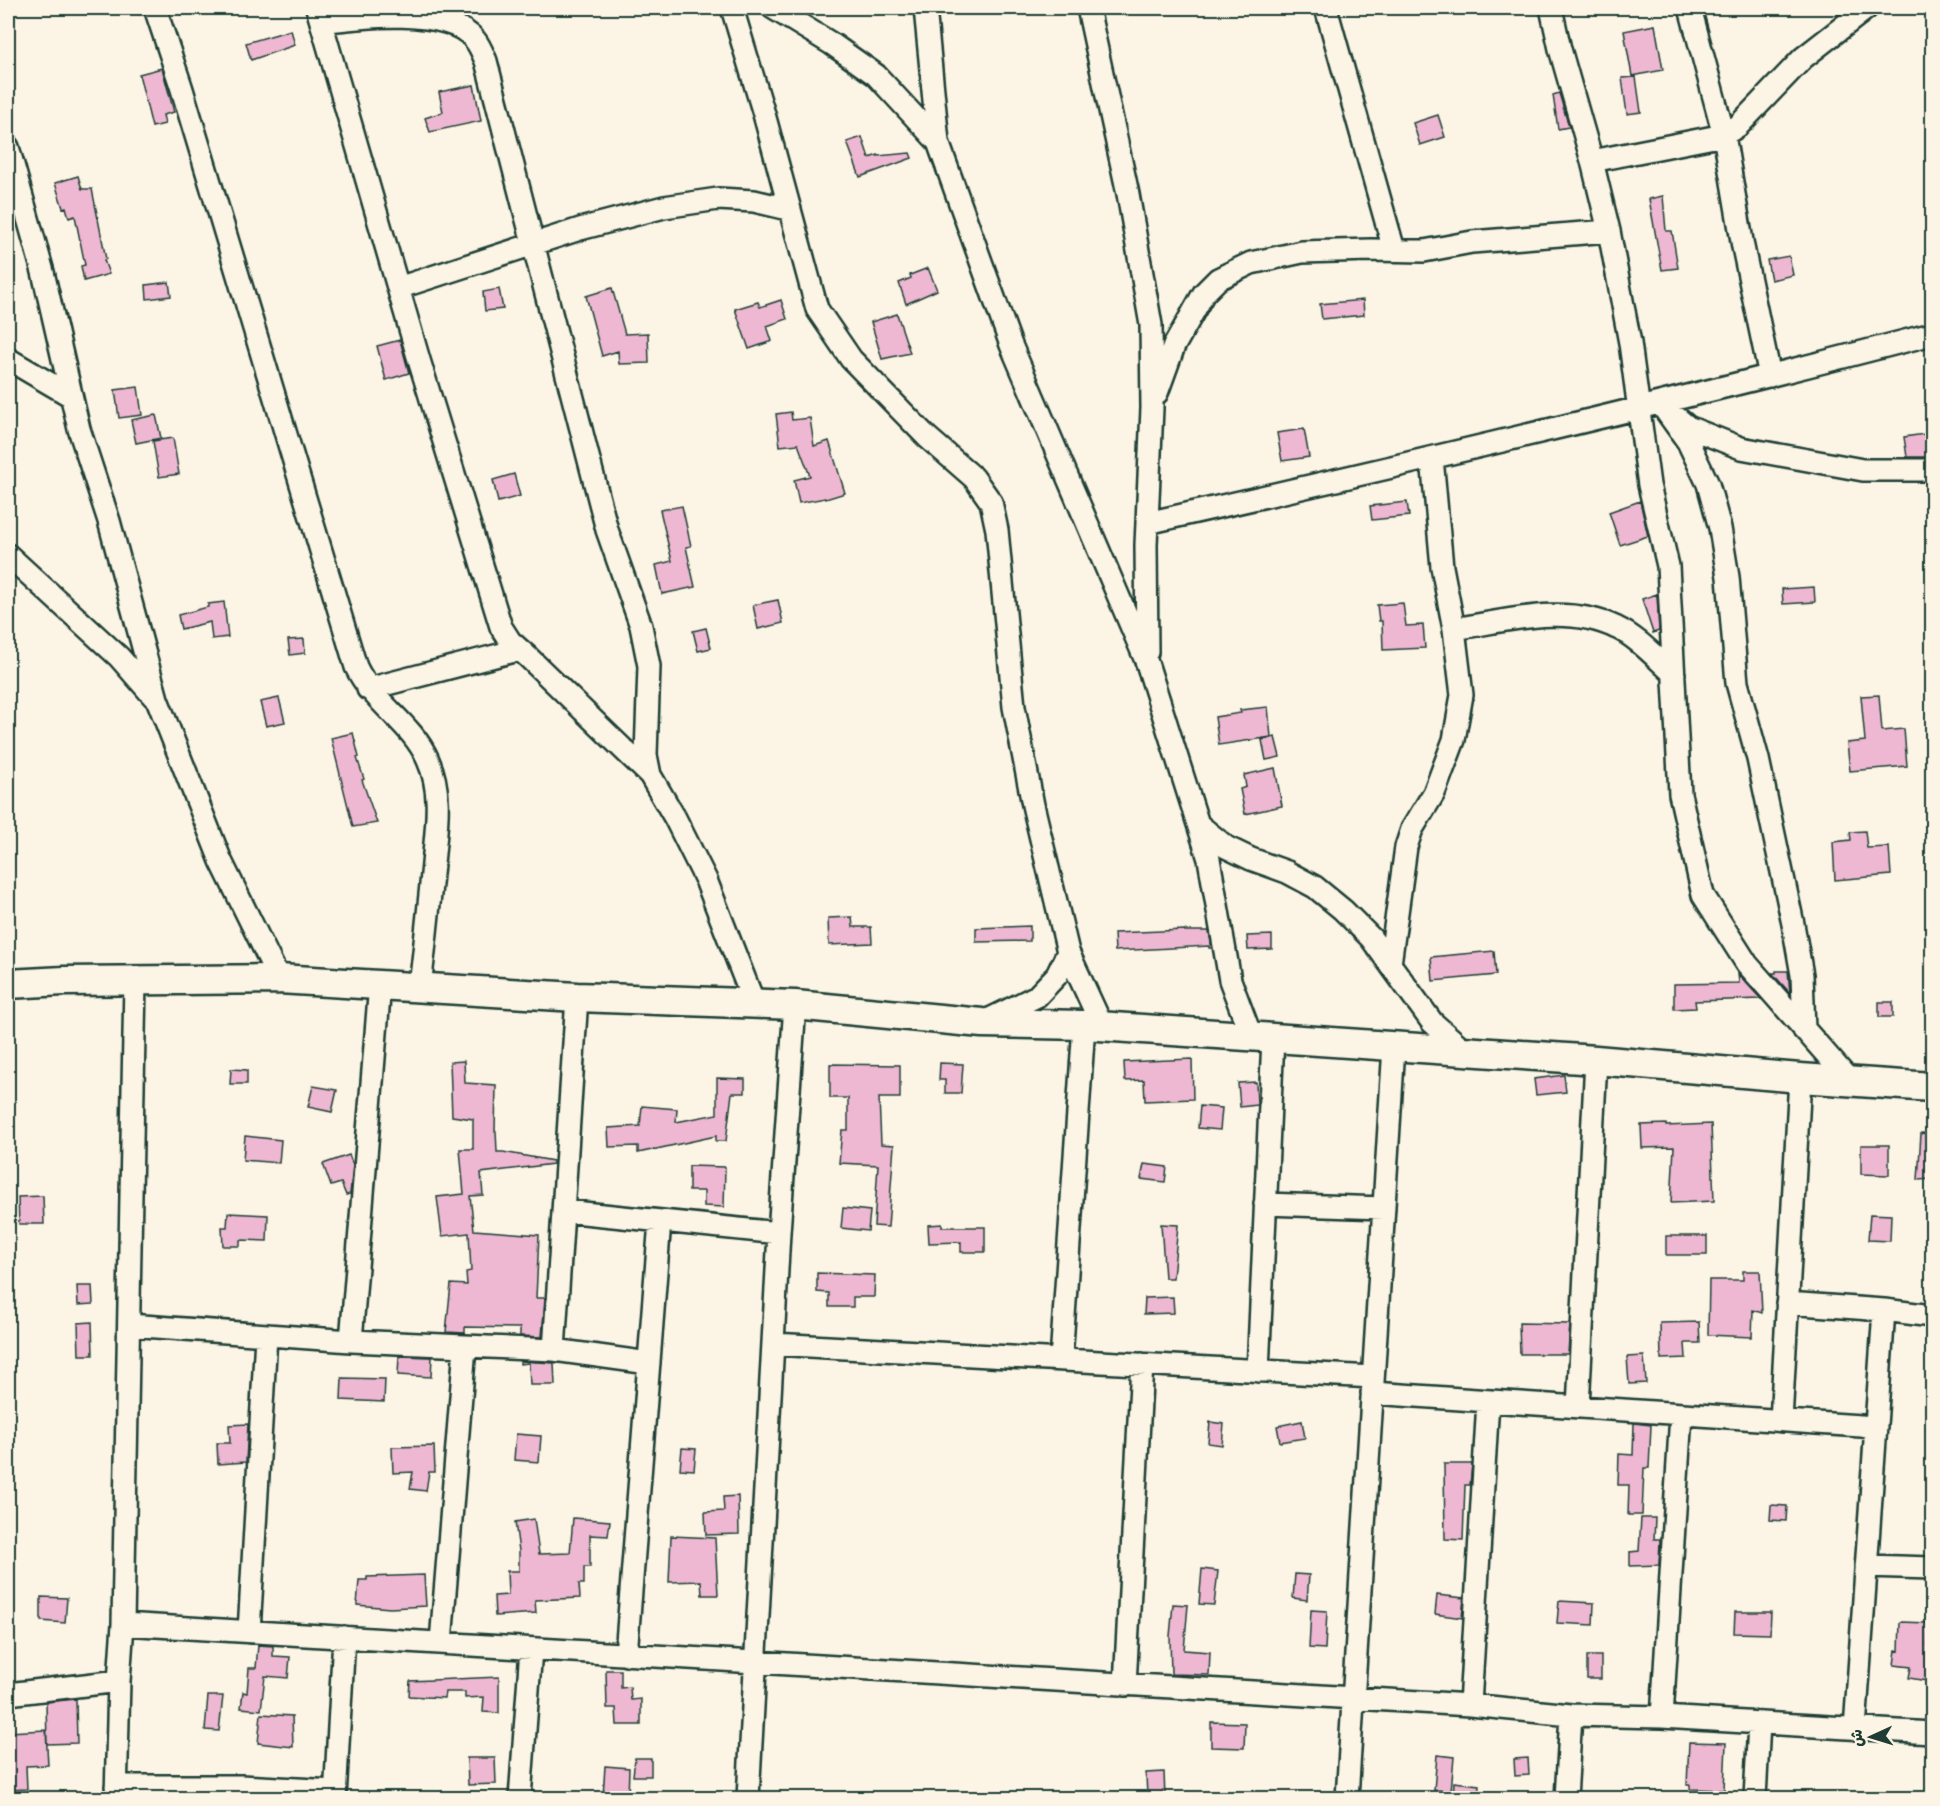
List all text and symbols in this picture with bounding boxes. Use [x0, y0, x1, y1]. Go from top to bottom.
north arrow [1841, 1707, 1901, 1767]
text: ش [1845, 1728, 1869, 1748]

